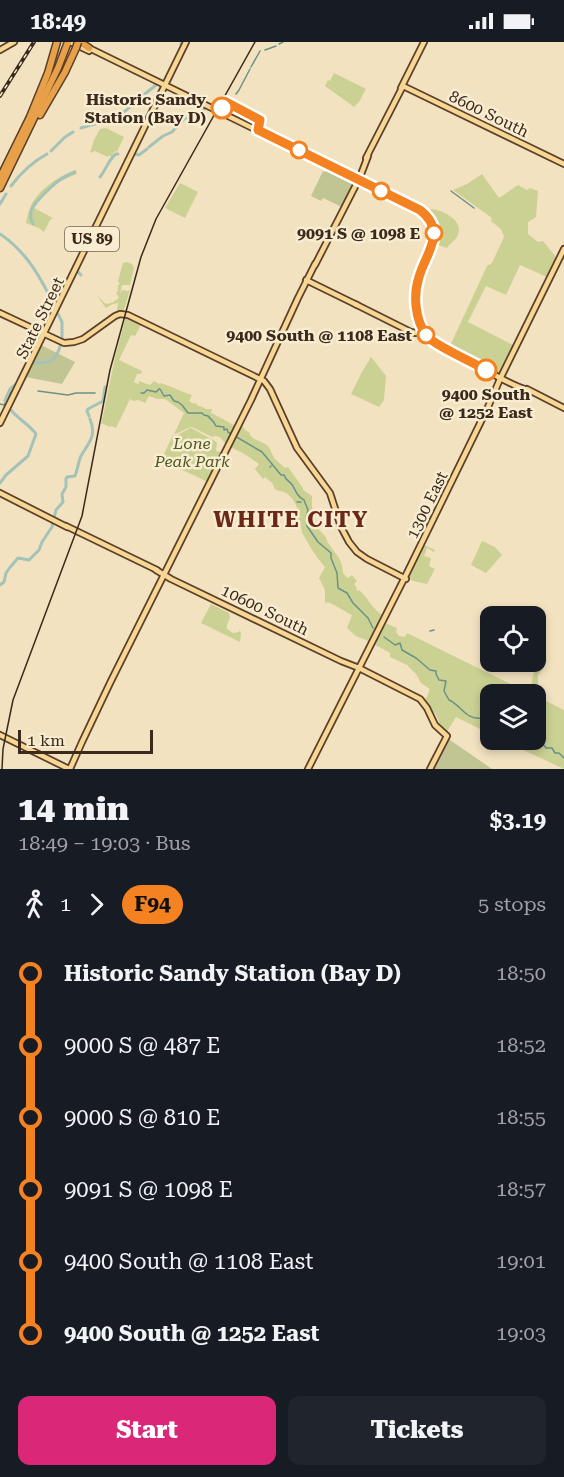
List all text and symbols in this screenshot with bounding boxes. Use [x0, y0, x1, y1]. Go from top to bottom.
text: 18:49 [30, 9, 86, 34]
street label: 8600 South [446, 87, 532, 141]
place label: Historic Sandy Station (Bay D) [85, 90, 206, 127]
marker: Historic Sandy Station (Bay D) [211, 97, 233, 119]
unlabelled marker [290, 141, 308, 159]
unlabelled marker [372, 182, 390, 200]
place label: 9091 S @ 1098 E [297, 224, 420, 243]
marker: 9091 S @ 1098 E [425, 224, 443, 242]
road number: US 89 [65, 227, 119, 251]
street label: State Street [12, 274, 68, 362]
place label: 9400 South @ 1108 East [226, 326, 412, 345]
marker: 9400 South @ 1108 East [417, 326, 435, 344]
marker: 9400 South @ 1252 East [475, 359, 497, 381]
place label: 9400 South @ 1252 East [439, 385, 533, 422]
park label: Lone Peak Park [153, 434, 230, 471]
street label: 1300 East [403, 468, 451, 542]
district label: WHITE CITY [213, 507, 369, 532]
street label: 10600 South [218, 581, 312, 639]
map controls [480, 606, 546, 750]
button: locate [480, 606, 546, 672]
button: layers [480, 684, 546, 750]
scale bar [18, 727, 153, 754]
text: 1 km [27, 731, 65, 750]
text: 14 min [18, 789, 129, 828]
text: $3.19 [490, 808, 546, 833]
text: 18:49 – 19:03 · Bus [18, 831, 190, 855]
icon: walk [18, 888, 51, 921]
icon: forward [80, 888, 113, 921]
text: 1 [60, 892, 71, 916]
text: F94 [134, 892, 171, 916]
text: 5 stops [478, 892, 546, 916]
text: Historic Sandy Station (Bay D) [64, 961, 401, 986]
text: 18:50 [496, 961, 546, 985]
text: 9000 S @ 487 E [64, 1033, 220, 1058]
text: 18:52 [496, 1033, 546, 1057]
text: 9000 S @ 810 E [64, 1105, 220, 1130]
text: 18:55 [496, 1105, 546, 1129]
text: 9091 S @ 1098 E [64, 1177, 233, 1202]
text: 18:57 [496, 1177, 546, 1201]
text: 9400 South @ 1108 East [64, 1249, 313, 1274]
text: 19:01 [496, 1249, 546, 1273]
text: 9400 South @ 1252 East [64, 1321, 319, 1346]
text: 19:03 [496, 1321, 546, 1345]
button: Start [18, 1396, 276, 1465]
button: Tickets [288, 1396, 546, 1465]

